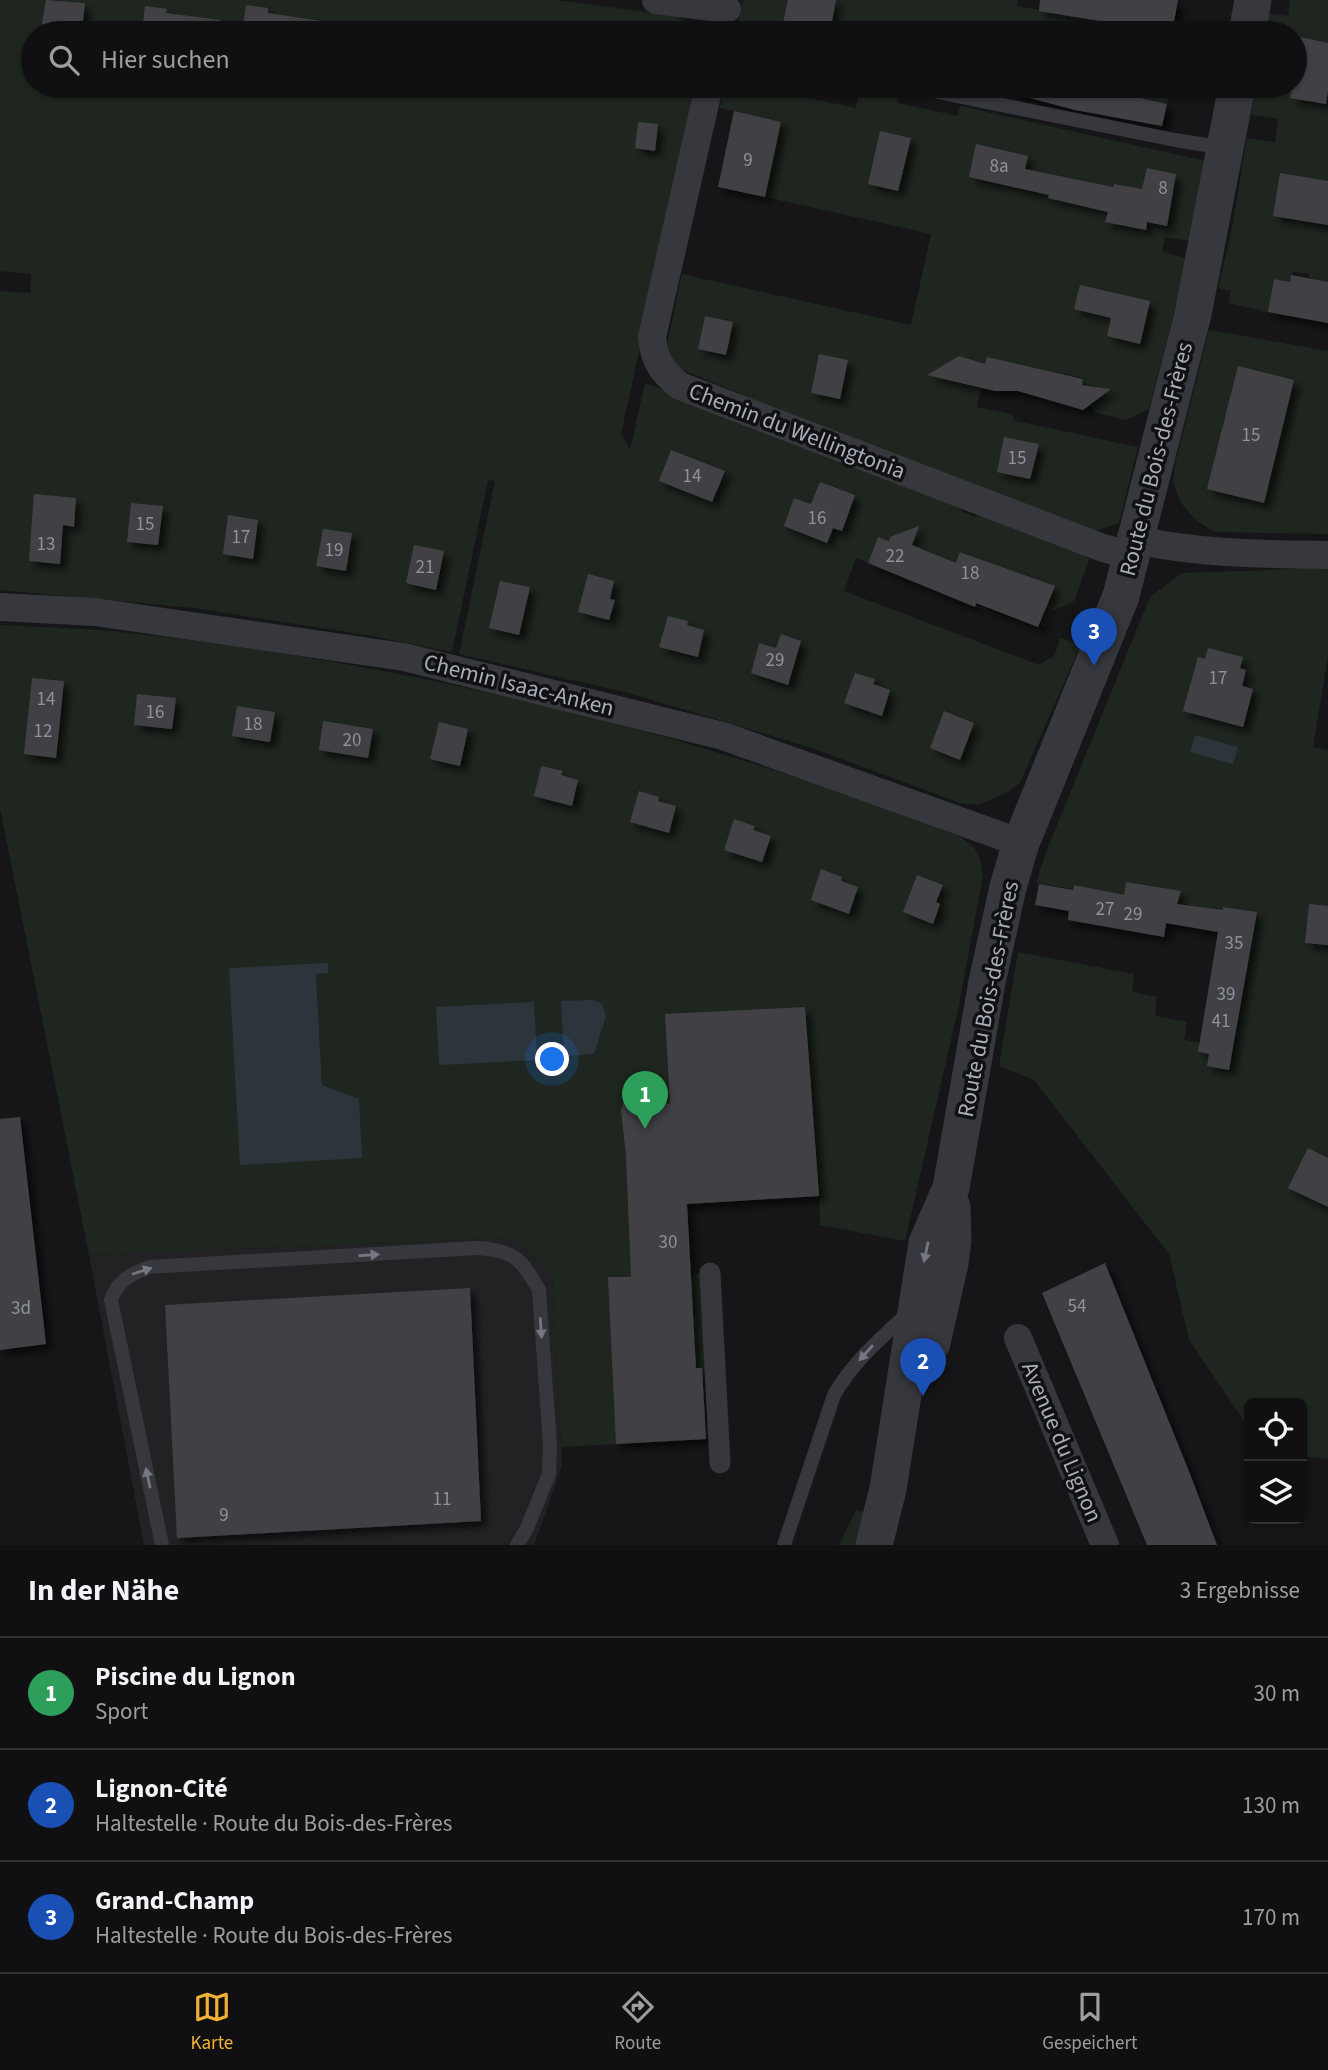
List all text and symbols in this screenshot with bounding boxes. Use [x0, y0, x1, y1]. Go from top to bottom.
search box [21, 21, 1307, 98]
icon: search [45, 41, 83, 79]
text: Hier suchen [101, 41, 230, 78]
house number: 9 [743, 147, 753, 174]
house number: 8a [989, 153, 1009, 180]
house number: 8 [1158, 175, 1168, 202]
street label: Route du Bois-des-Frères [1111, 339, 1201, 579]
street label: Chemin du Wellingtonia [684, 374, 910, 488]
house number: 15 [1242, 422, 1260, 449]
house number: 15 [1008, 445, 1026, 472]
house number: 14 [683, 463, 701, 490]
house number: 16 [808, 505, 826, 532]
house number: 15 [136, 511, 154, 538]
house number: 17 [232, 524, 250, 551]
house number: 13 [37, 531, 55, 558]
house number: 19 [325, 537, 343, 564]
house number: 22 [886, 543, 904, 570]
house number: 21 [416, 554, 434, 581]
house number: 18 [961, 560, 979, 587]
pin: 3 [1071, 608, 1117, 666]
street label: Chemin Isaac-Anken [420, 645, 618, 725]
house number: 29 [766, 647, 784, 674]
house number: 17 [1209, 665, 1227, 692]
house number: 14 [37, 686, 55, 713]
house number: 16 [146, 699, 164, 726]
house number: 18 [244, 711, 262, 738]
house number: 12 [34, 718, 52, 745]
house number: 20 [343, 727, 361, 754]
street label: Route du Bois-des-Frères [949, 878, 1027, 1120]
house number: 27 [1096, 896, 1114, 923]
house number: 29 [1124, 901, 1142, 928]
house number: 35 [1225, 930, 1243, 957]
house number: 39 [1217, 981, 1235, 1008]
house number: 41 [1212, 1008, 1230, 1035]
your location [535, 1042, 569, 1076]
pin: 1 [622, 1071, 668, 1129]
house number: 30 [659, 1229, 677, 1256]
one-way arrow [920, 1241, 931, 1263]
one-way arrow [358, 1249, 380, 1260]
one-way arrow [132, 1265, 153, 1275]
house number: 54 [1068, 1293, 1086, 1320]
house number: 3d [11, 1295, 31, 1322]
one-way arrow [536, 1317, 547, 1339]
pin: 2 [900, 1338, 946, 1396]
one-way arrow [859, 1345, 874, 1362]
street label: Avenue du Lignon [1013, 1357, 1111, 1527]
map controls [1244, 1398, 1307, 1524]
button: locate [1244, 1398, 1307, 1461]
button: layers [1244, 1461, 1307, 1524]
one-way arrow [142, 1467, 153, 1489]
house number: 11 [433, 1486, 451, 1513]
house number: 9 [219, 1502, 229, 1529]
text: In der Nähe [28, 1569, 179, 1612]
text: 3 Ergebnisse [1180, 1574, 1300, 1607]
text: Piscine du Lignon [95, 1658, 296, 1695]
text: 1 [45, 1677, 57, 1710]
text: 30 m [1253, 1677, 1300, 1710]
text: Sport [95, 1695, 148, 1728]
text: Lignon-Cité [95, 1770, 228, 1807]
text: 2 [45, 1789, 57, 1822]
text: 130 m [1242, 1789, 1300, 1822]
text: Haltestelle · Route du Bois-des-Frères [95, 1807, 452, 1840]
text: Grand-Champ [95, 1882, 254, 1919]
text: 3 [45, 1901, 57, 1934]
text: 170 m [1242, 1901, 1300, 1934]
text: Haltestelle · Route du Bois-des-Frères [95, 1919, 452, 1952]
tab: Karte [191, 1988, 233, 2057]
tab: Route [614, 1988, 661, 2057]
tab: Gespeichert [1042, 1988, 1137, 2057]

